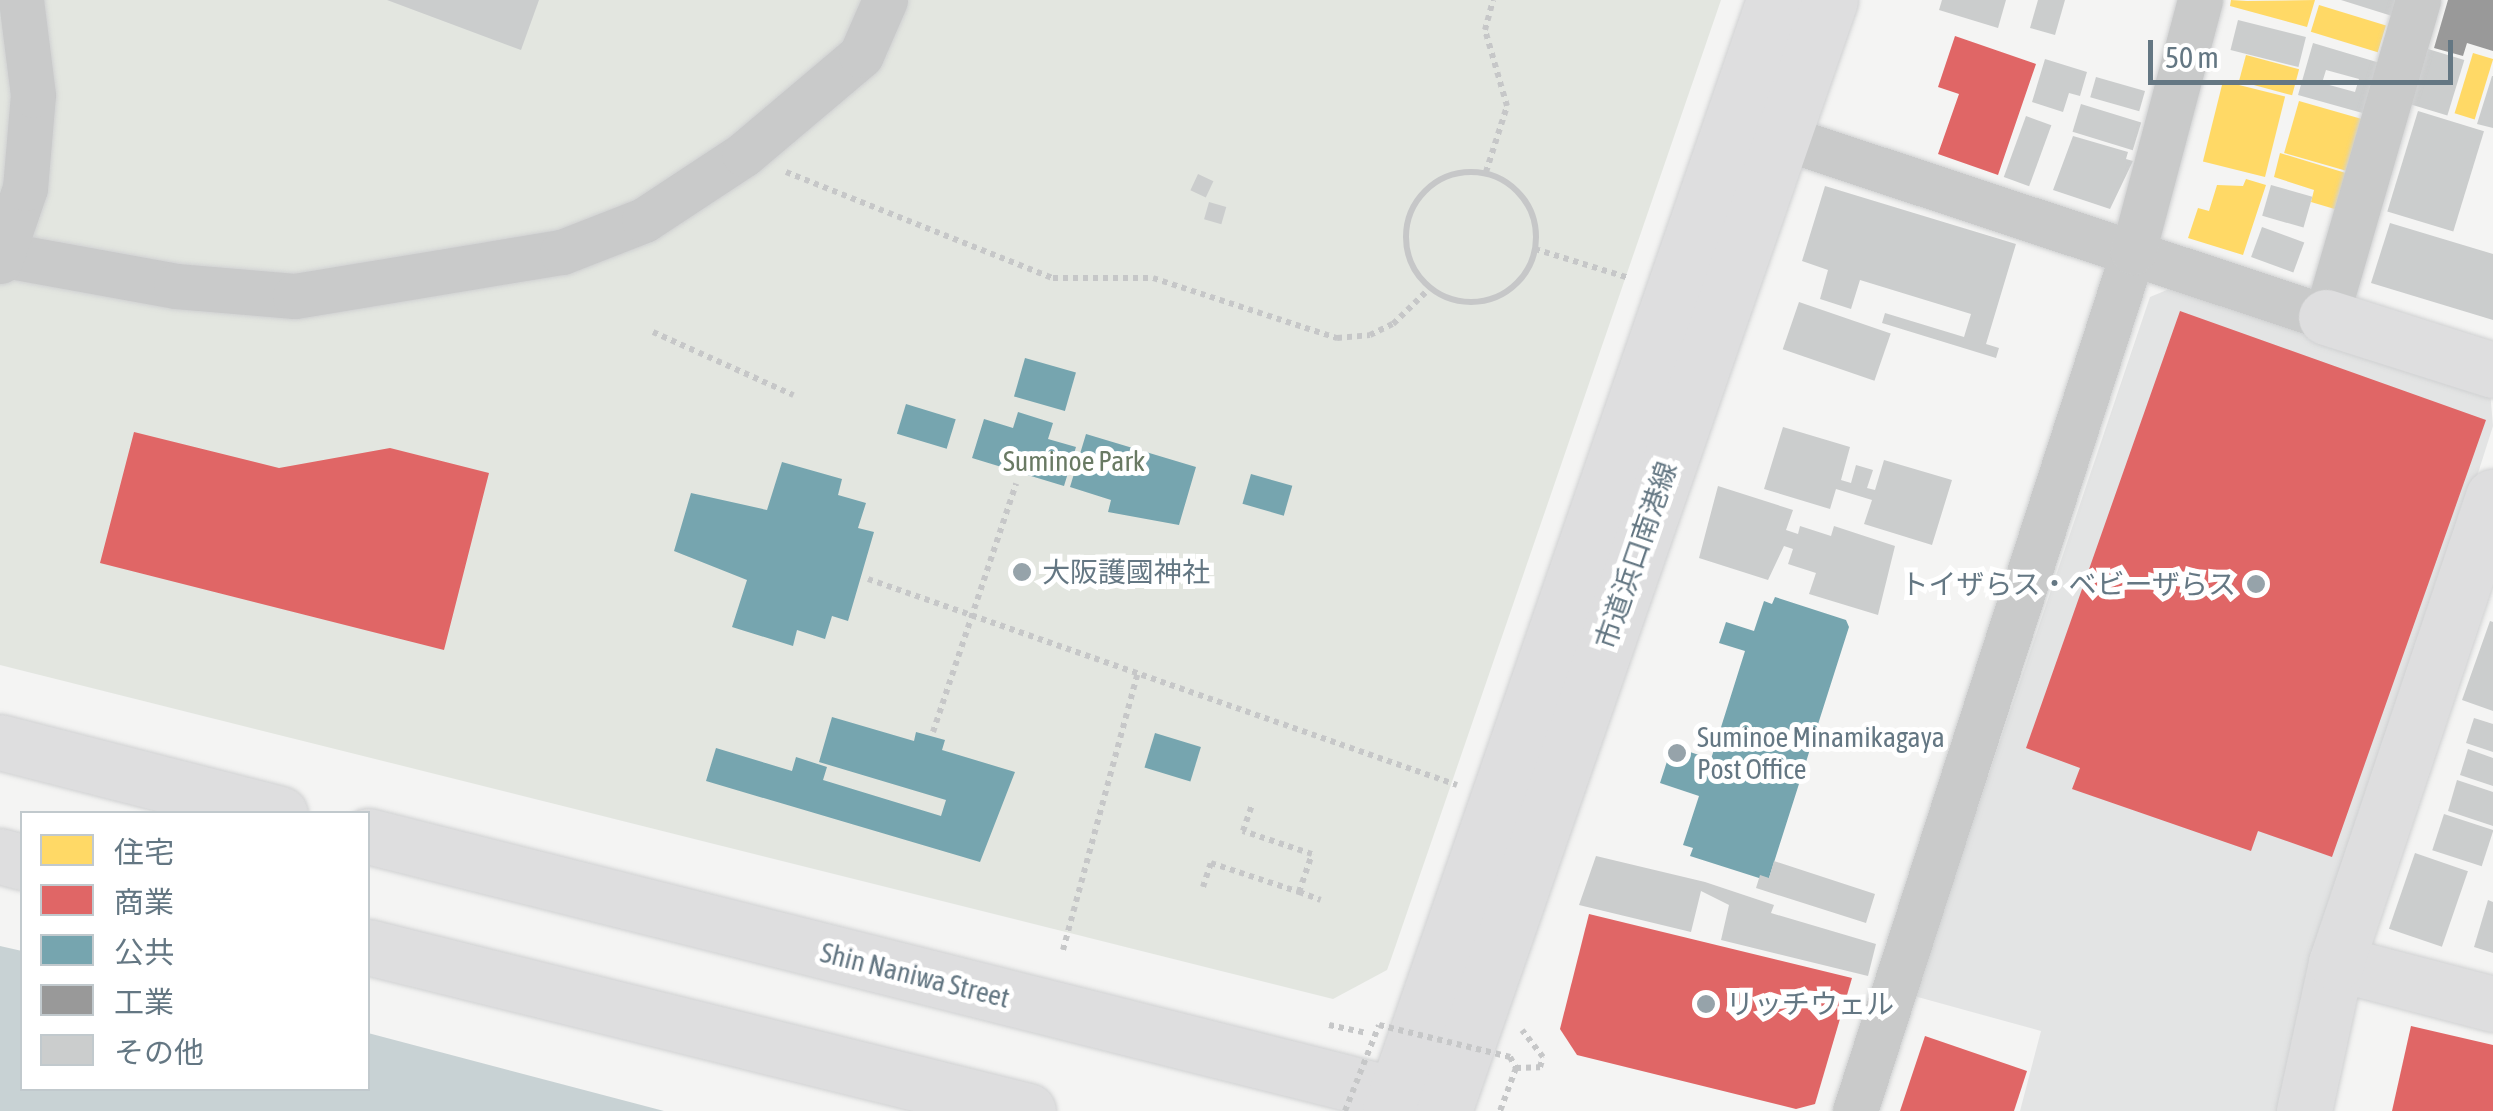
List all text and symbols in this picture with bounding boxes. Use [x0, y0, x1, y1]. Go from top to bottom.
scale bar [2153, 20, 2458, 82]
text: 50 m [2165, 40, 2219, 74]
park label: Suminoe Park [1003, 444, 1145, 478]
street label: 市道浜口南港線 [1588, 457, 1684, 653]
place label: 大阪護國神社 [1042, 555, 1210, 589]
marker: 大阪護國神社 [1011, 561, 1033, 583]
place label: トイザらス・ベビーザらス [1900, 567, 2236, 601]
marker: トイザらス・ベビーザらス [2245, 573, 2267, 595]
place label: Suminoe Minamikagaya Post Office [1697, 720, 1945, 786]
marker: Suminoe Minamikagaya Post Office [1666, 742, 1688, 764]
legend [20, 811, 370, 1091]
text: 住宅 [114, 835, 174, 869]
text: 商業 [114, 885, 174, 919]
text: 公共 [114, 935, 174, 969]
street label: Shin Naniwa Street [817, 935, 1013, 1015]
text: 工業 [114, 985, 174, 1019]
place label: リッチウェル [1726, 987, 1894, 1021]
marker: リッチウェル [1695, 993, 1717, 1015]
text: その他 [114, 1035, 204, 1069]

